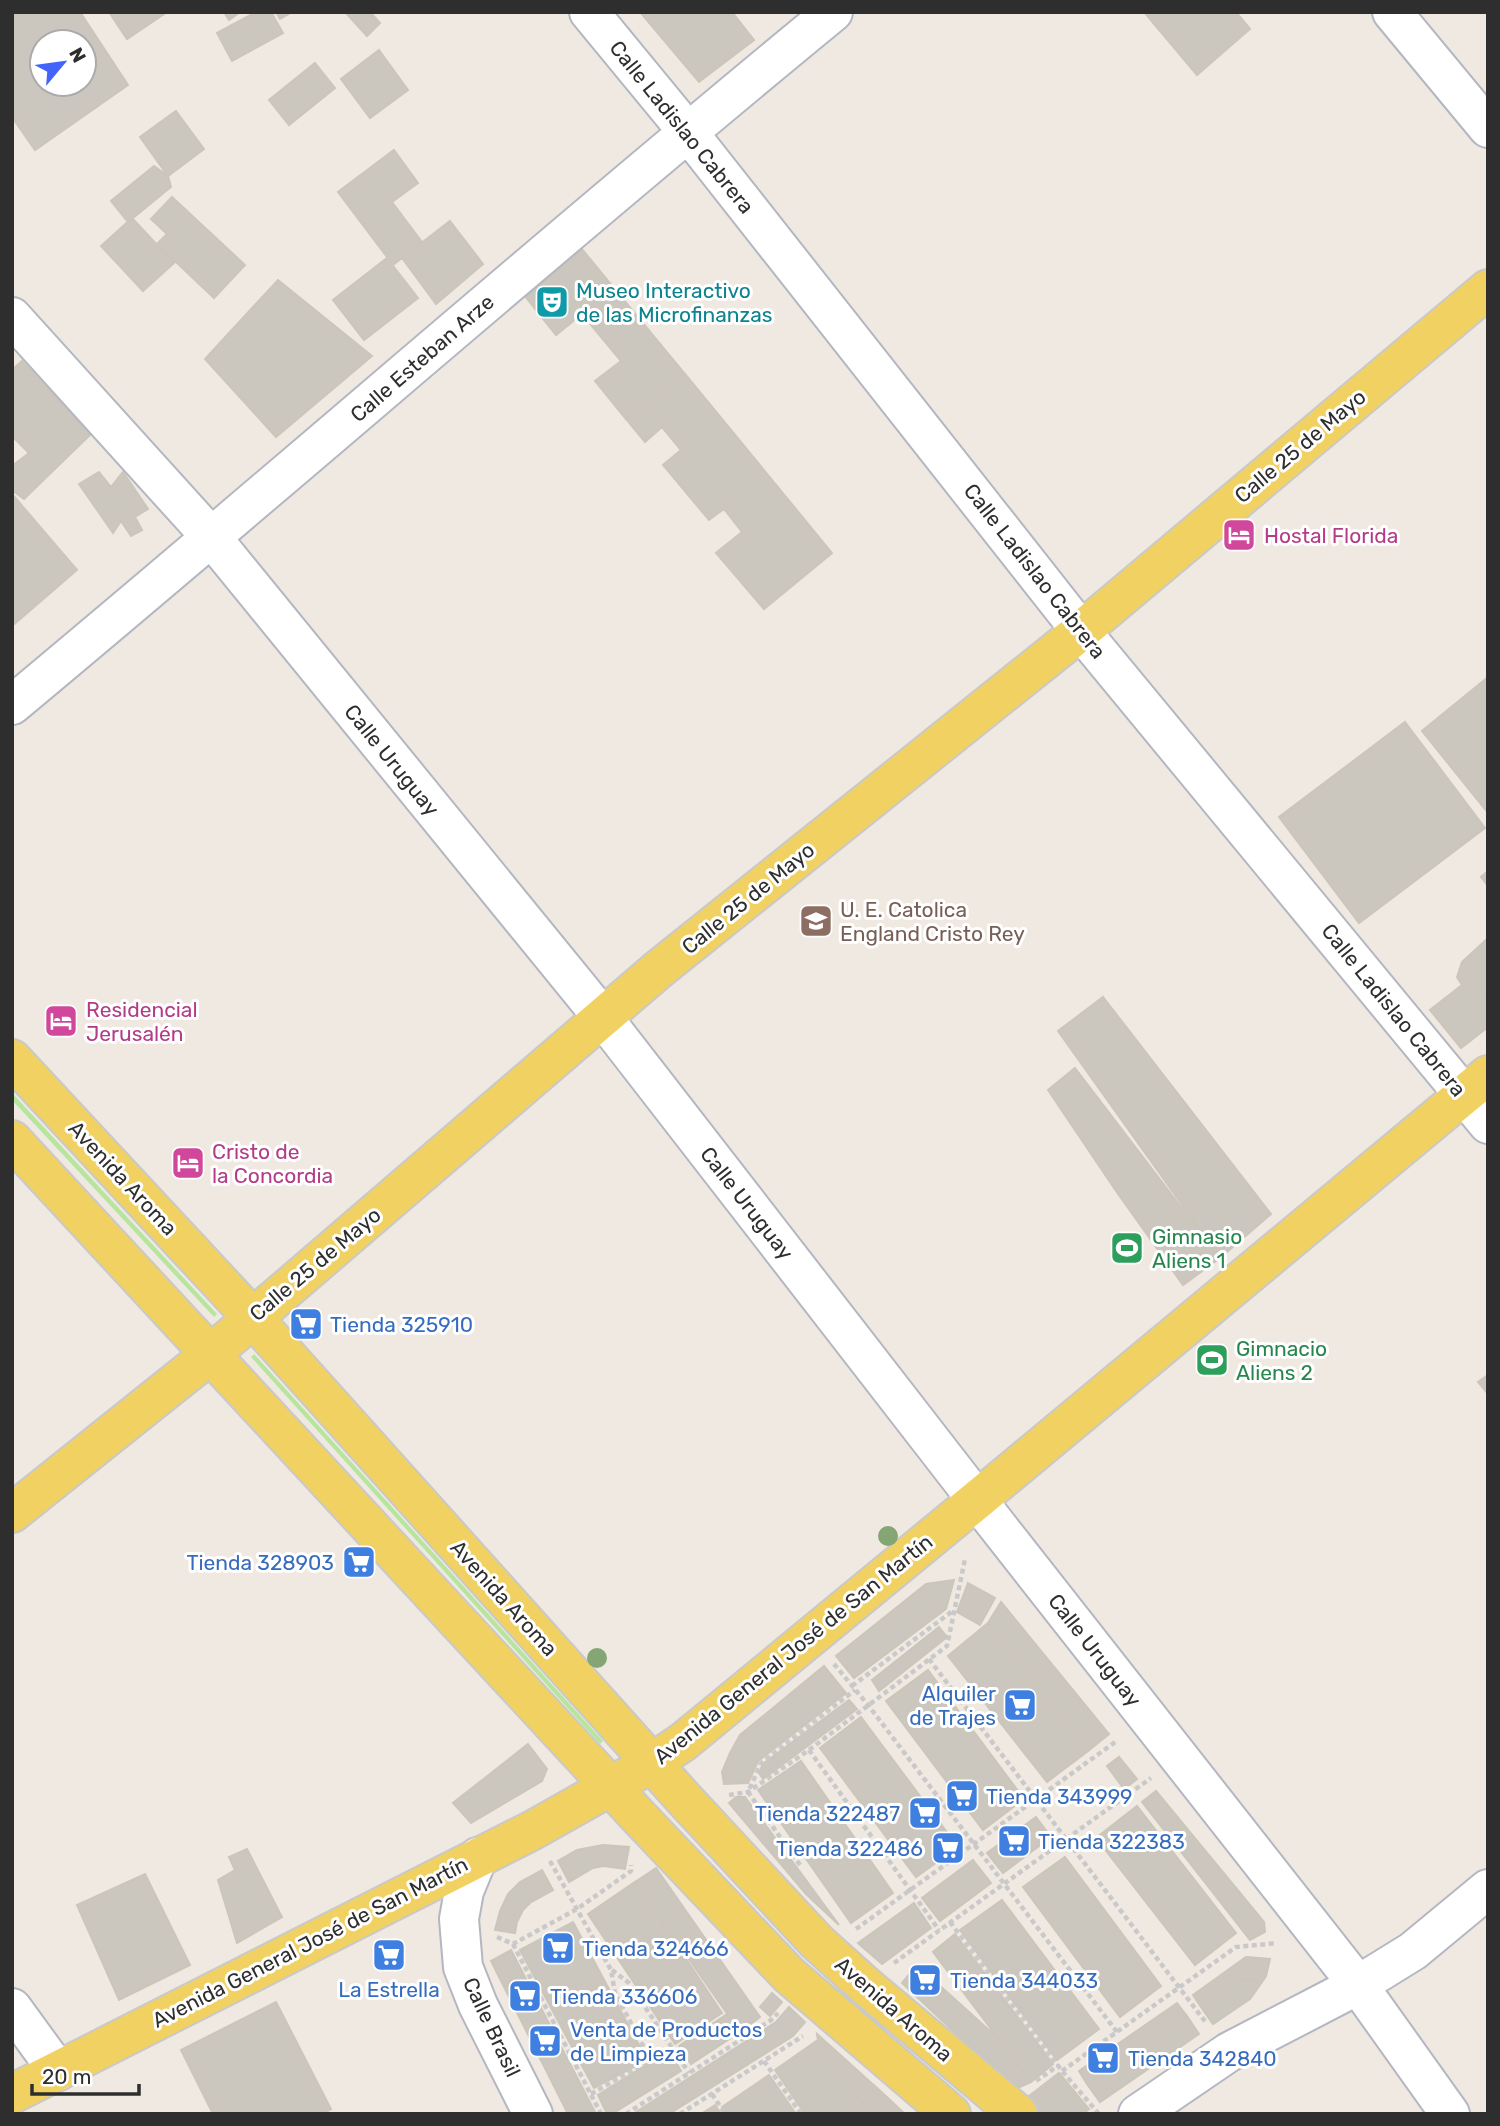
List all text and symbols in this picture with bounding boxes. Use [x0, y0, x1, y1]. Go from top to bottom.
north arrow [28, 28, 98, 98]
street label: Calle Ladislao Cabrera [605, 35, 759, 219]
text: N [64, 43, 91, 67]
place label: Museo Interactivo de las Microfinanzas [576, 278, 773, 327]
theatre icon: Museo Interactivo de las Microfinanzas [533, 283, 571, 321]
street label: Calle Esteban Arze [345, 289, 499, 427]
street label: Calle 25 de Mayo [1229, 384, 1371, 508]
street label: Calle Ladislao Cabrera [959, 478, 1111, 664]
hotel icon: Hostal Florida [1220, 516, 1258, 554]
place label: Hostal Florida [1264, 523, 1398, 548]
street label: Calle Uruguay [339, 699, 445, 821]
street label: Calle 25 de Mayo [677, 837, 819, 959]
place label: U. E. Catolica England Cristo Rey [840, 897, 1025, 946]
school or university icon: U. E. Catolica England Cristo Rey [797, 902, 835, 940]
street label: Calle Ladislao Cabrera [1317, 918, 1471, 1102]
place label: Residencial Jerusalén [86, 997, 198, 1046]
hotel icon: Residencial Jerusalén [42, 1002, 80, 1040]
street label: Avenida Aroma [64, 1116, 182, 1240]
place label: Cristo de la Concordia [212, 1139, 333, 1188]
street label: Calle Uruguay [695, 1142, 799, 1265]
hotel icon: Cristo de la Concordia [169, 1144, 207, 1182]
street label: Calle 25 de Mayo [244, 1202, 386, 1326]
place label: Gimnasio Aliens 1 [1152, 1224, 1242, 1273]
sports icon: Gimnasio Aliens 1 [1108, 1229, 1146, 1267]
supermarket icon: Tienda 325910 [287, 1305, 325, 1343]
place label: Tienda 325910 [330, 1312, 473, 1337]
place label: Gimnacio Aliens 2 [1236, 1336, 1327, 1385]
sports icon: Gimnacio Aliens 2 [1193, 1341, 1231, 1379]
street label: Avenida General José de San Martín [649, 1529, 937, 1769]
street label: Avenida Aroma [446, 1535, 562, 1661]
supermarket icon: Tienda 328903 [340, 1543, 378, 1581]
place label: Tienda 328903 [186, 1550, 334, 1575]
street label: Calle Uruguay [1043, 1589, 1147, 1712]
place label: Alquiler de Trajes [909, 1681, 996, 1730]
supermarket icon: Alquiler de Trajes [1001, 1686, 1039, 1724]
supermarket icon: Tienda 343999 [943, 1777, 981, 1815]
place label: Tienda 343999 [986, 1784, 1133, 1809]
supermarket icon: Tienda 322487 [906, 1794, 944, 1832]
place label: Tienda 322487 [755, 1801, 900, 1826]
supermarket icon: Tienda 322383 [995, 1822, 1033, 1860]
supermarket icon: Tienda 322486 [929, 1829, 967, 1867]
place label: Tienda 322383 [1038, 1829, 1185, 1854]
place label: Tienda 322486 [776, 1836, 923, 1861]
street label: Avenida General José de San Martín [148, 1851, 472, 2033]
supermarket icon: Tienda 324666 [539, 1929, 577, 1967]
supermarket icon: La Estrella [370, 1936, 408, 1974]
place label: Tienda 324666 [582, 1936, 729, 1961]
street label: Avenida Aroma [830, 1951, 958, 2067]
supermarket icon: Tienda 344033 [906, 1961, 944, 1999]
place label: Tienda 344033 [950, 1968, 1098, 1993]
street label: Calle Brasil [458, 1973, 526, 2081]
place label: La Estrella [338, 1977, 440, 2002]
supermarket icon: Tienda 336606 [506, 1977, 544, 2015]
place label: Tienda 336606 [550, 1984, 697, 2009]
place label: Venta de Productos de Limpieza [570, 2017, 762, 2066]
supermarket icon: Venta de Productos de Limpieza [526, 2022, 564, 2060]
supermarket icon: Tienda 342840 [1084, 2039, 1122, 2077]
place label: Tienda 342840 [1128, 2046, 1277, 2071]
scale bar [32, 2052, 138, 2096]
text: 20 m [42, 2064, 91, 2089]

